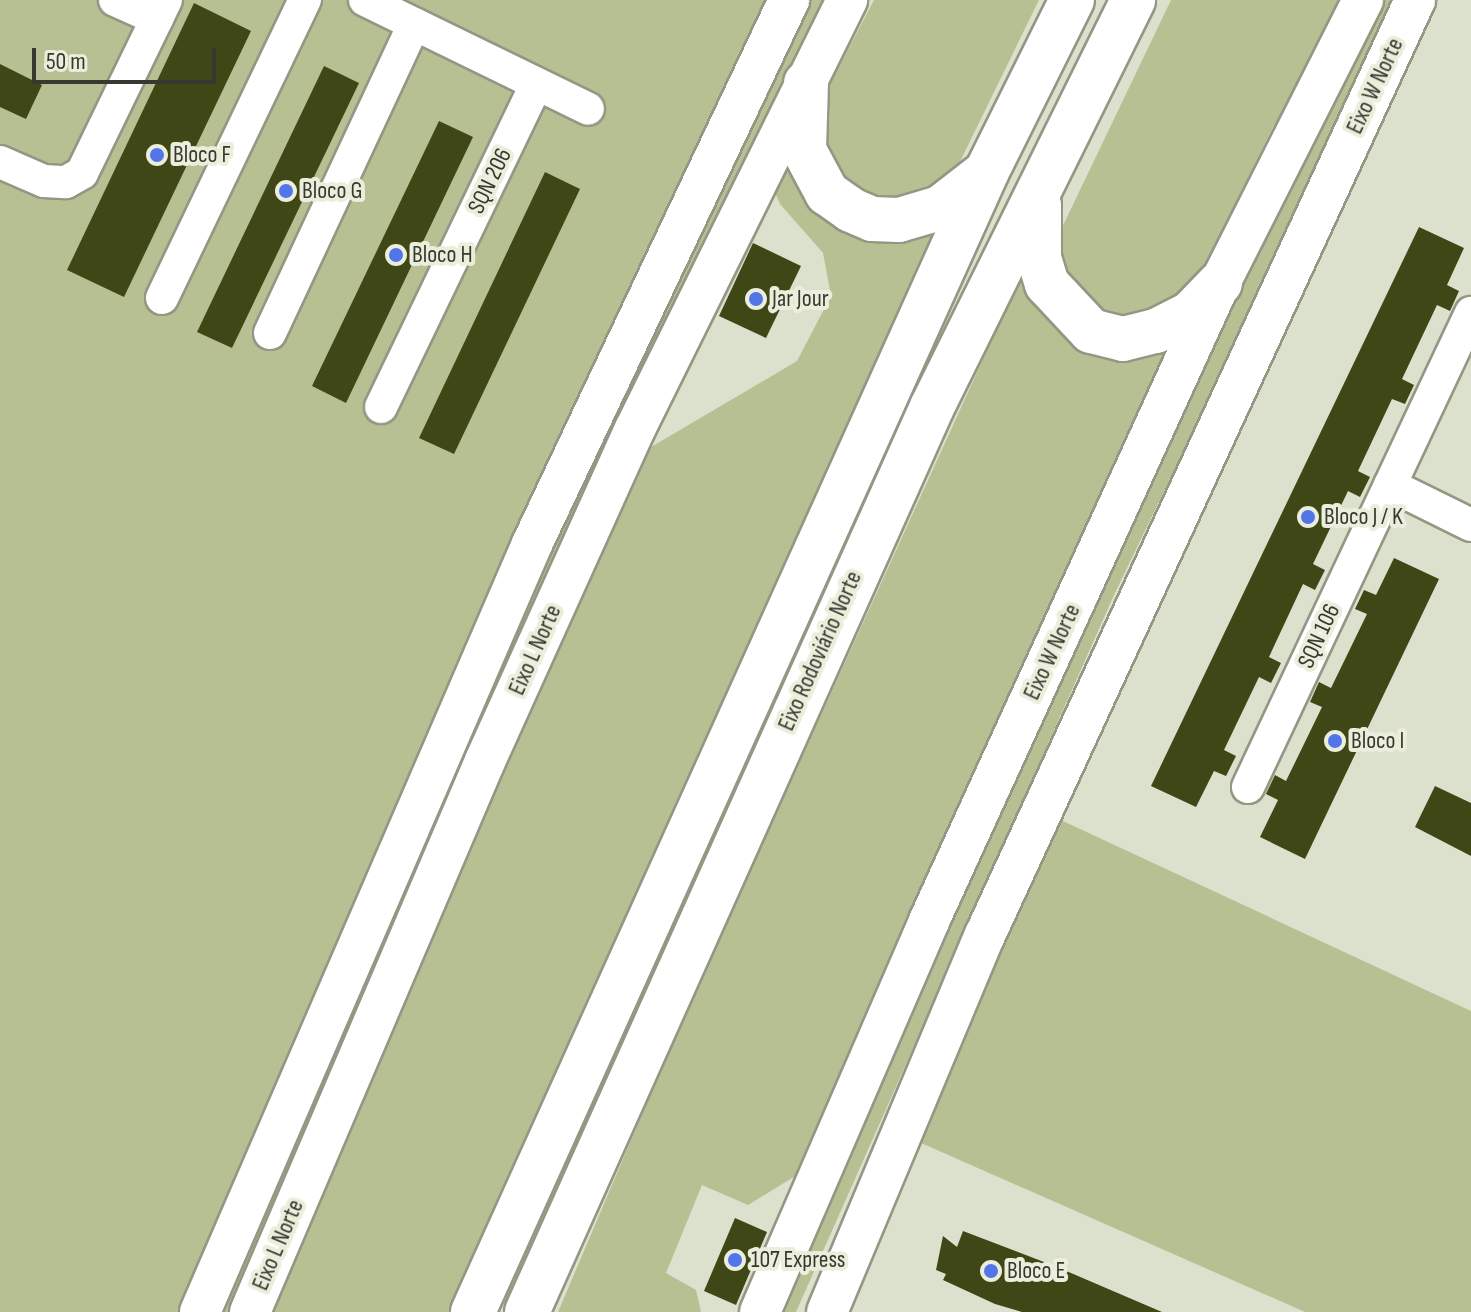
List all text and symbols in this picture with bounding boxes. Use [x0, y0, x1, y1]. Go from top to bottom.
scale bar [36, 32, 220, 82]
street label: Eixo W Norte [1340, 34, 1410, 138]
text: 50 m [46, 47, 86, 76]
place label: Bloco F [173, 141, 231, 169]
street label: SQN 206 [462, 144, 518, 218]
marker: Bloco F [148, 146, 166, 164]
place label: Bloco G [302, 177, 362, 205]
marker: Bloco G [277, 182, 295, 200]
place label: Bloco H [412, 241, 473, 269]
marker: Bloco H [387, 246, 405, 264]
place label: Jar Jour [772, 285, 829, 313]
marker: Jar Jour [747, 290, 765, 308]
place label: Bloco J / K [1324, 503, 1403, 531]
marker: Bloco J / K [1299, 508, 1317, 526]
street label: Eixo Rodoviário Norte [772, 567, 868, 735]
street label: SQN 106 [1292, 599, 1346, 673]
street label: Eixo L Norte [502, 600, 568, 700]
street label: Eixo W Norte [1017, 600, 1087, 704]
place label: Bloco I [1351, 727, 1404, 755]
marker: Bloco I [1326, 732, 1344, 750]
street label: Eixo L Norte [246, 1195, 310, 1295]
place label: 107 Express [751, 1246, 845, 1274]
marker: 107 Express [726, 1251, 744, 1269]
place label: Bloco E [1007, 1257, 1065, 1285]
marker: Bloco E [982, 1262, 1000, 1280]

